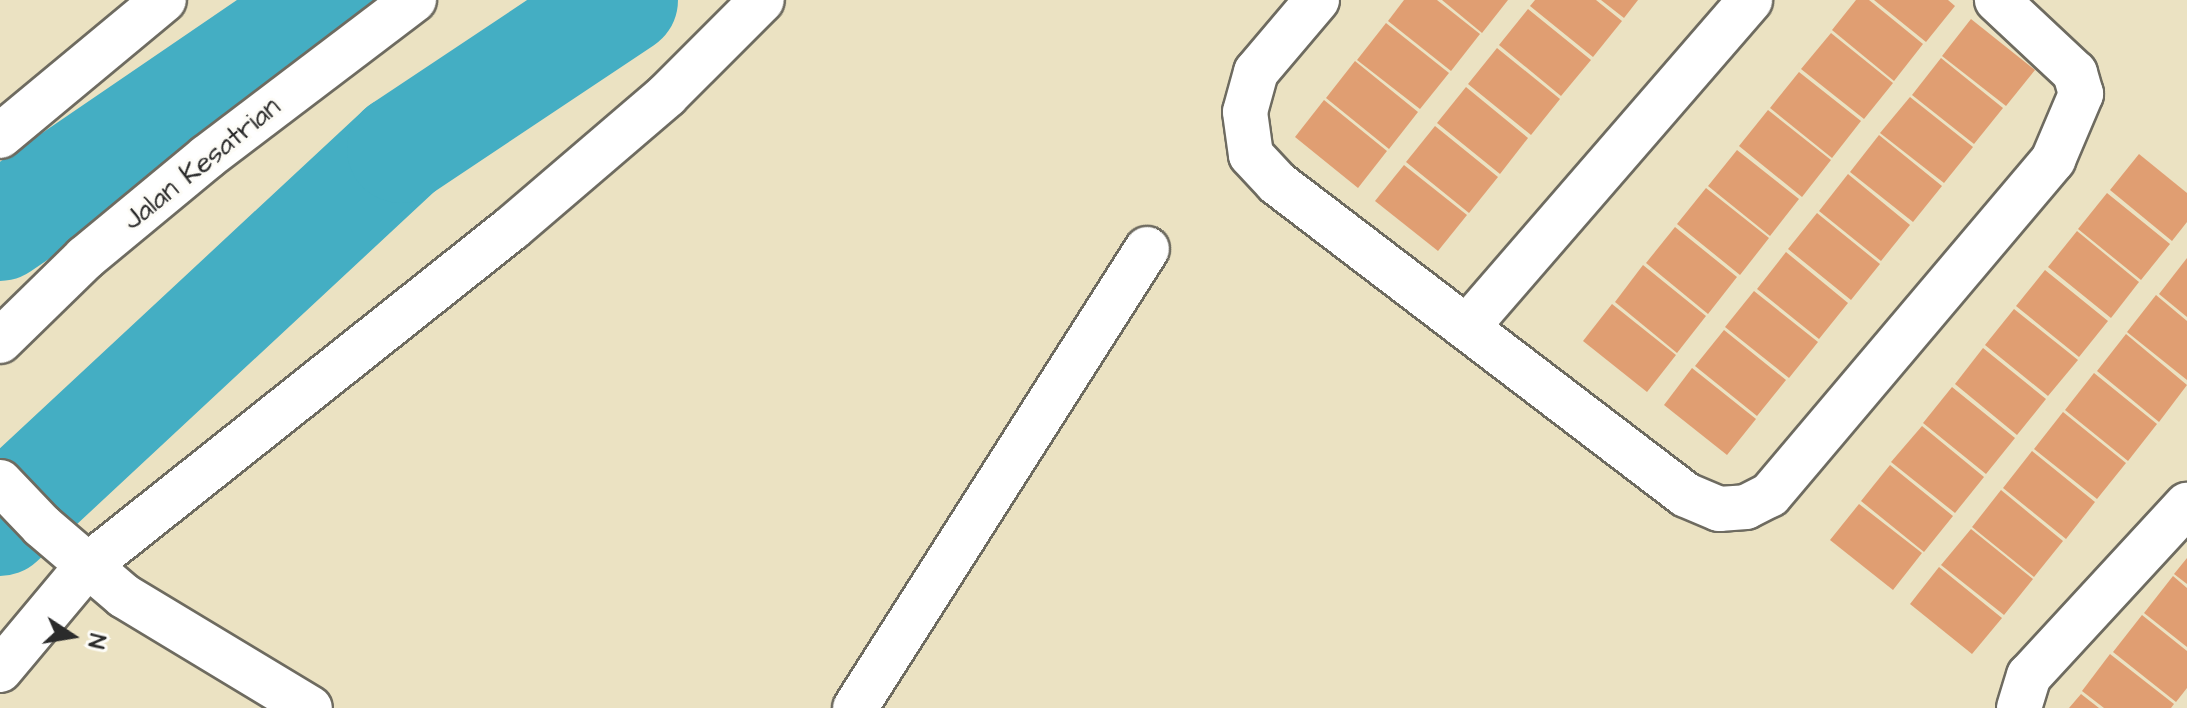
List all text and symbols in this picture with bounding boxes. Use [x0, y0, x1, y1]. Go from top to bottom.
street label: Jalan Kesatrian [117, 90, 287, 238]
north arrow [32, 596, 112, 676]
text: N [79, 631, 113, 651]

